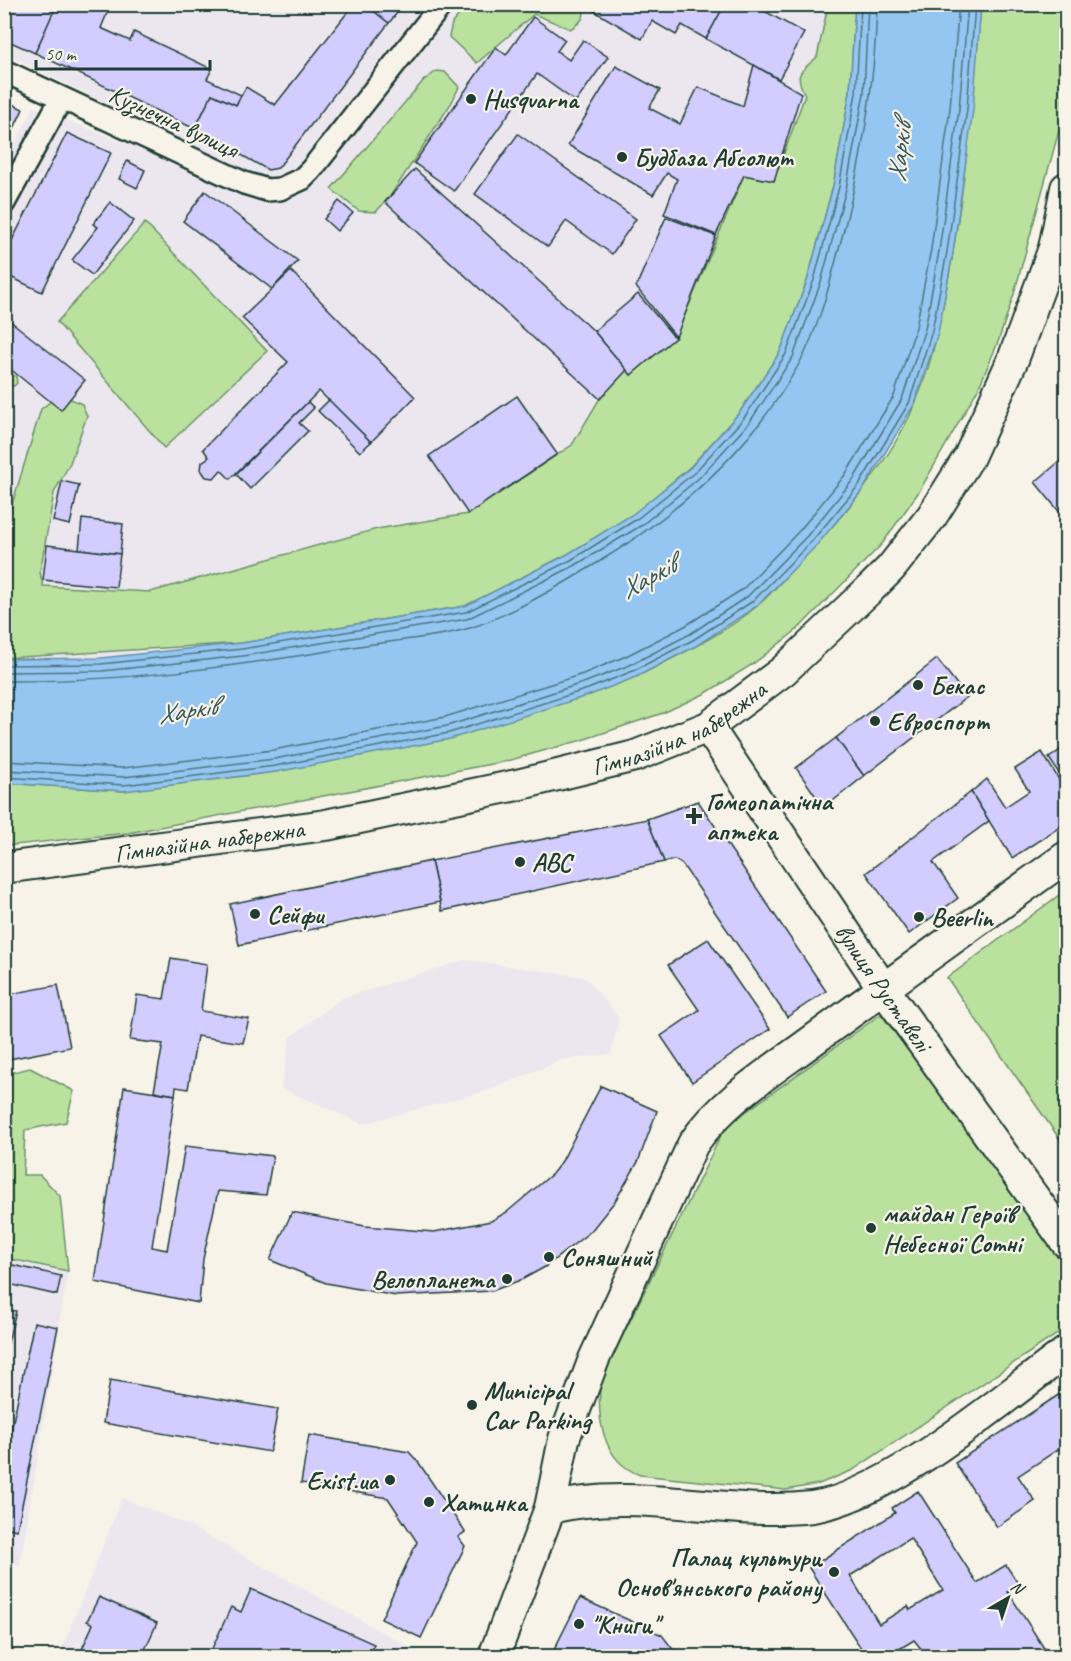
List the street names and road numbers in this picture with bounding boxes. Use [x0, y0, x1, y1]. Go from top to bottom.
street label: Кузнечна вулиця [103, 77, 246, 168]
street label: Гімназійна набережна [589, 672, 774, 783]
street label: Гімназійна набережна [113, 812, 307, 870]
street label: вулиця Руставелі [827, 917, 941, 1061]

